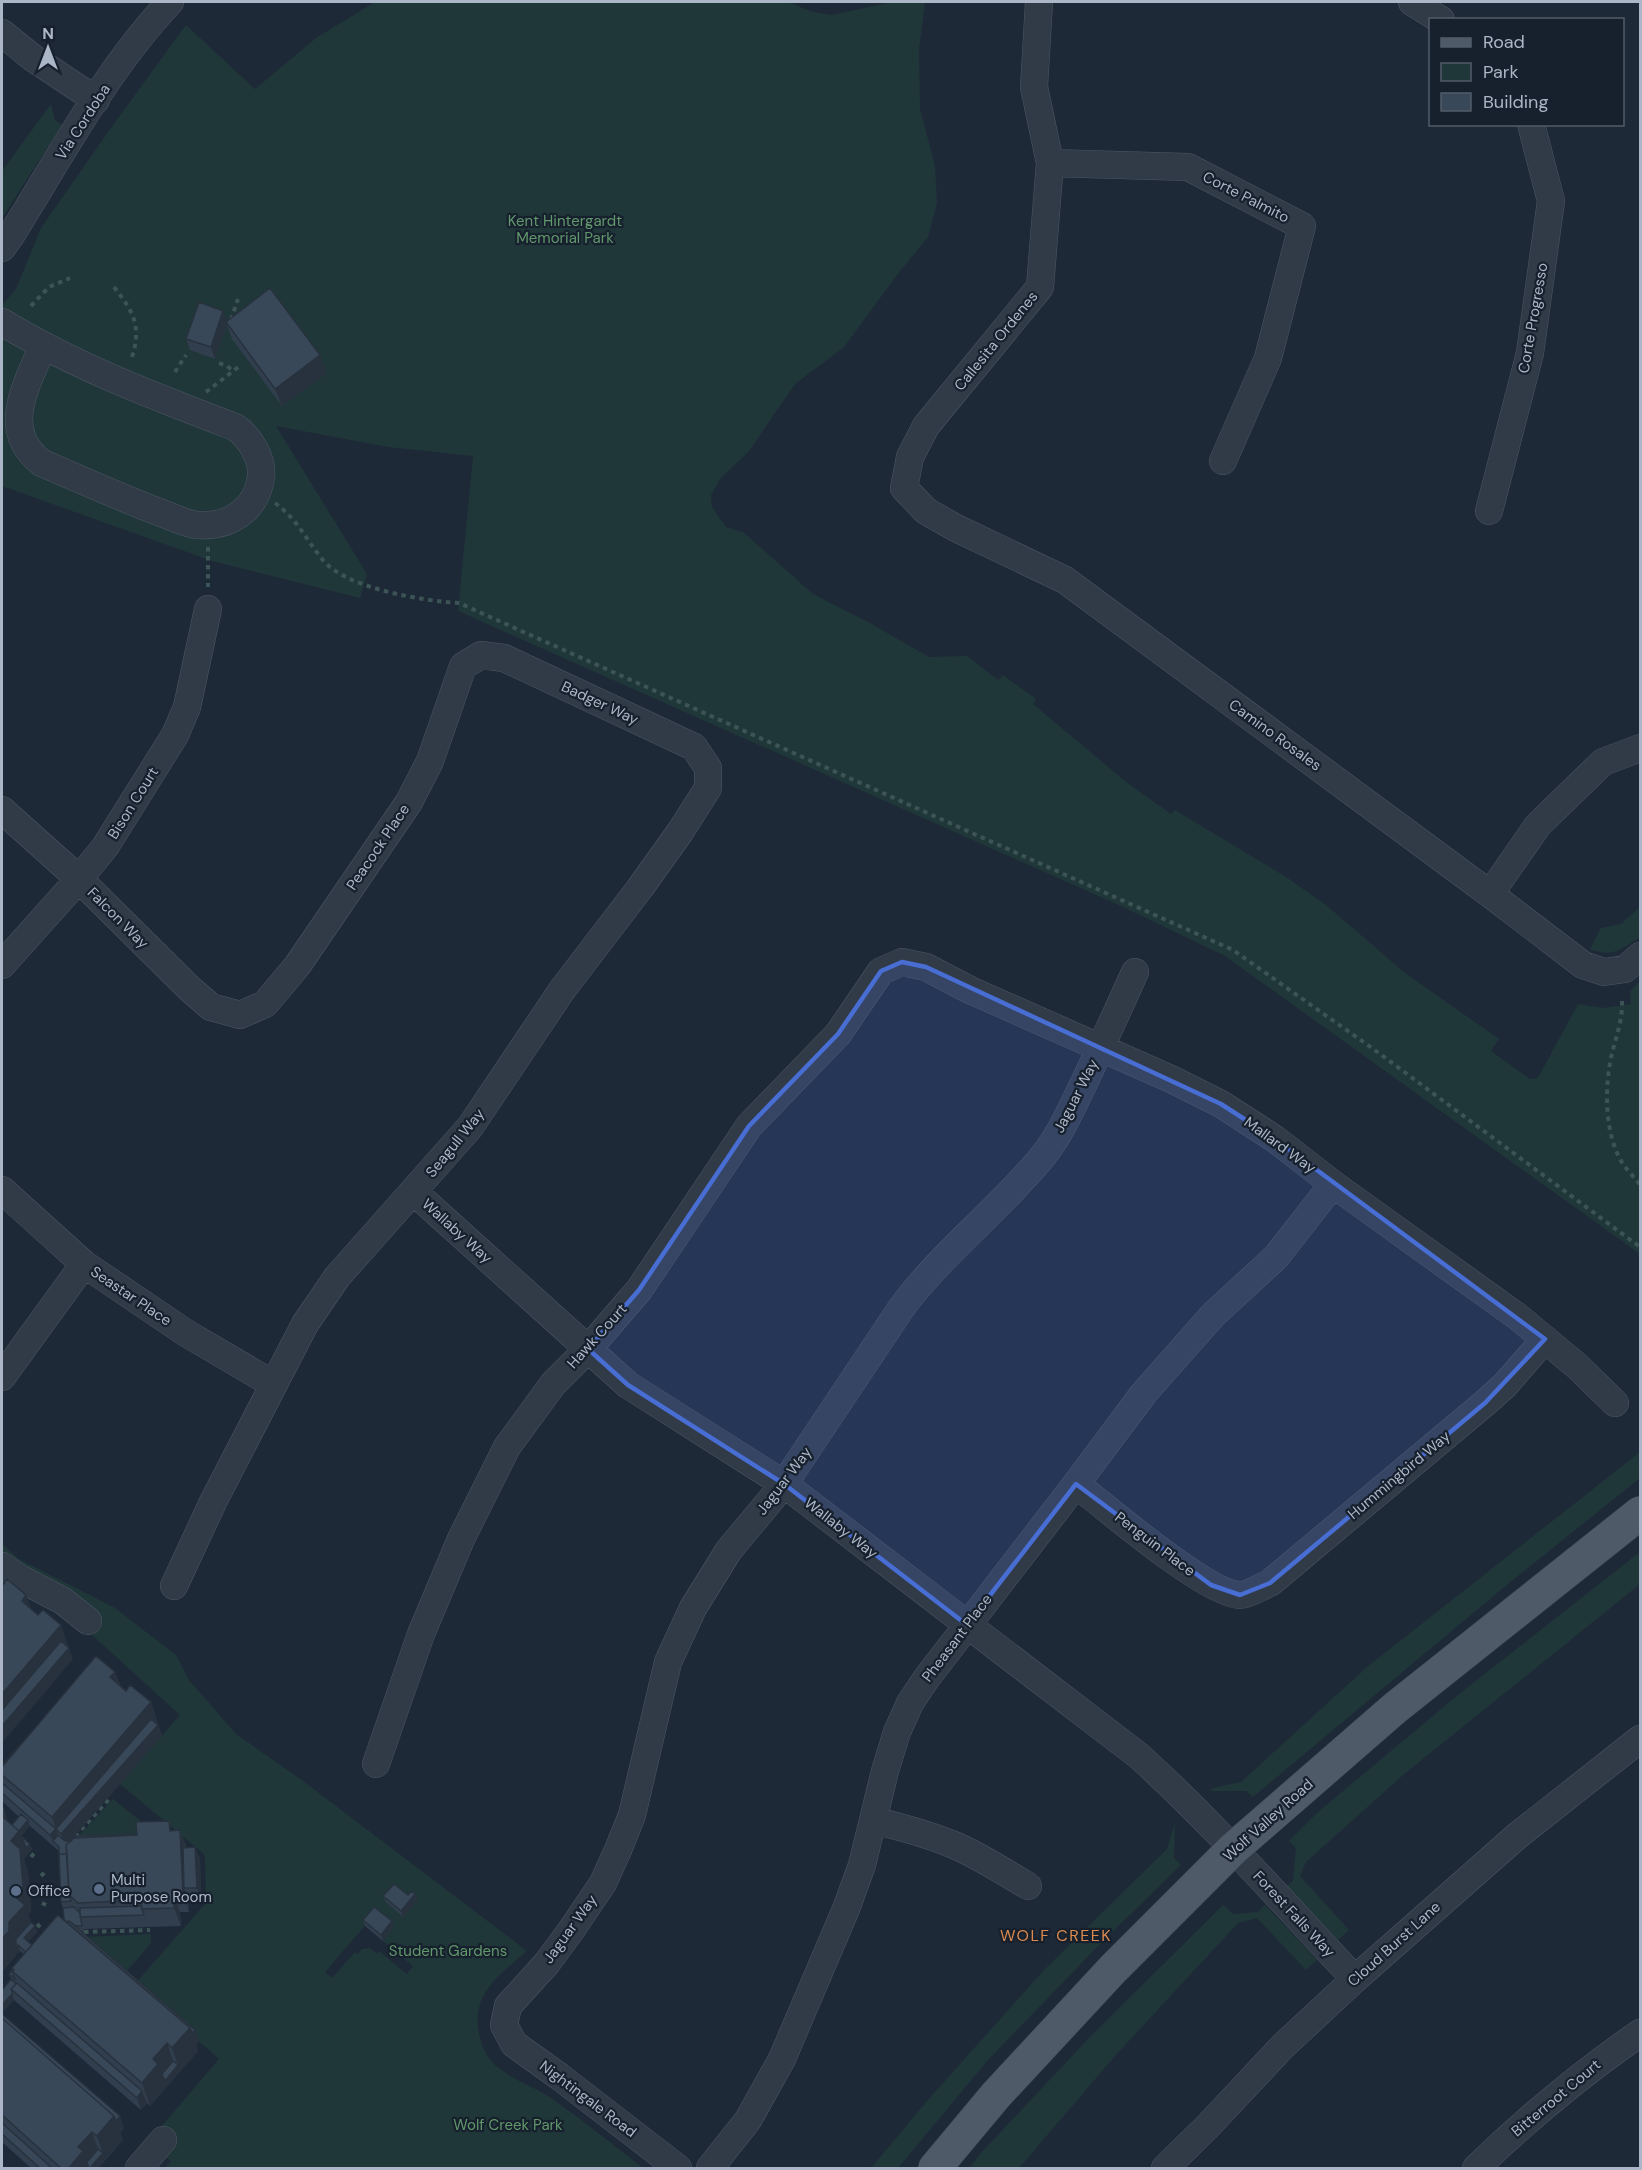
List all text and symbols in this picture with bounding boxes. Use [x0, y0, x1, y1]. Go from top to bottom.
north arrow [18, 18, 78, 78]
legend [1429, 18, 1624, 126]
text: N [42, 23, 54, 44]
text: Road [1483, 30, 1525, 54]
text: Park [1483, 60, 1519, 84]
street label: Via Cordoba [51, 80, 115, 164]
text: Building [1483, 90, 1548, 114]
street label: Corte Palmito [1199, 167, 1293, 227]
park label: Kent Hintergardt Memorial Park [508, 211, 622, 248]
street label: Corte Progresso [1513, 261, 1553, 375]
street label: Callesita Ordenes [950, 287, 1042, 395]
street label: Badger Way [558, 676, 642, 730]
street label: Camino Rosales [1225, 695, 1325, 775]
street label: Bison Court [103, 763, 163, 843]
street label: Peacock Place [342, 800, 414, 894]
street label: Falcon Way [83, 883, 154, 954]
street label: Jaguar Way [1049, 1055, 1103, 1136]
street label: Seagull Way [421, 1104, 489, 1182]
street label: Mallard Way [1240, 1112, 1321, 1178]
street label: Wallaby Way [418, 1194, 497, 1268]
street label: Seastar Place [87, 1262, 175, 1330]
street label: Hawk Court [563, 1299, 632, 1373]
street label: Hummingbird Way [1344, 1426, 1455, 1524]
street label: Jaguar Way [752, 1442, 817, 1519]
street label: Wallaby Way [800, 1493, 882, 1563]
street label: Penguin Place [1111, 1507, 1199, 1581]
street label: Pheasant Place [917, 1590, 997, 1686]
street label: Wolf Valley Road [1219, 1774, 1317, 1866]
street label: Forest Falls Way [1249, 1866, 1340, 1962]
place label: Multi Purpose Room [111, 1870, 212, 1907]
place label: Office [28, 1881, 70, 1901]
marker: Multi Purpose Room [92, 1882, 106, 1896]
marker: Office [9, 1884, 23, 1898]
street label: Jaguar Way [538, 1890, 602, 1967]
street label: Cloud Burst Lane [1343, 1897, 1445, 1991]
district label: WOLF CREEK [1000, 1925, 1112, 1946]
park label: Student Gardens [389, 1941, 507, 1961]
street label: Bitterroot Court [1507, 2055, 1605, 2141]
street label: Nightingale Road [536, 2056, 640, 2142]
park label: Wolf Creek Park [453, 2115, 563, 2135]

